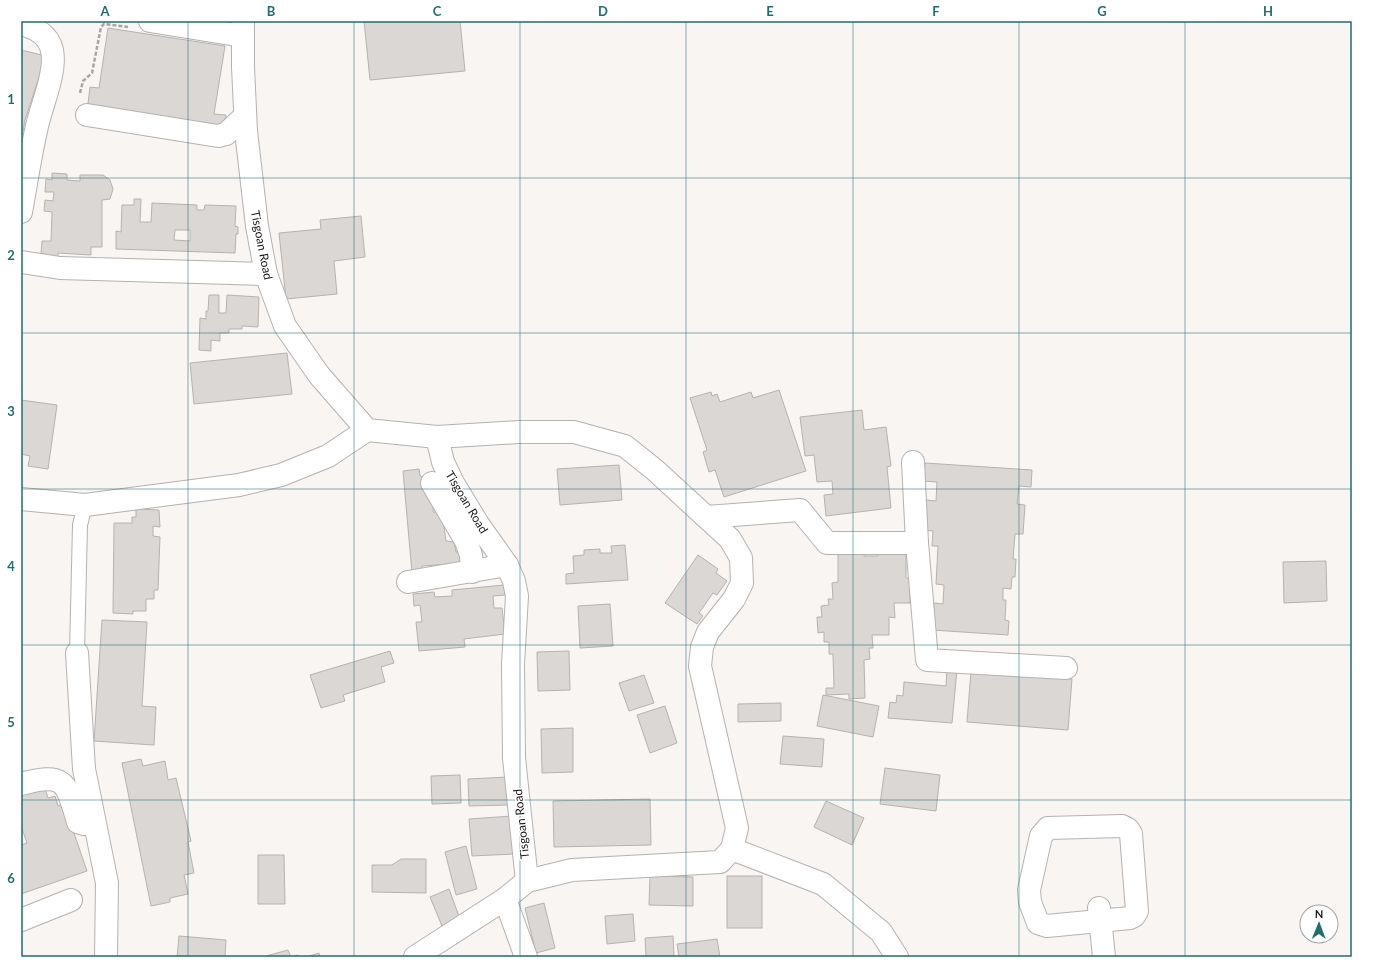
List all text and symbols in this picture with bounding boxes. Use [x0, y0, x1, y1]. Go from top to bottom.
text: A [99, 3, 110, 19]
text: B [267, 3, 276, 19]
text: C [433, 3, 442, 19]
text: D [598, 3, 608, 19]
text: E [766, 3, 774, 19]
text: F [932, 3, 940, 19]
text: G [1097, 3, 1107, 19]
text: H [1263, 3, 1273, 19]
text: 1 [7, 91, 15, 107]
street label: Tisgoan Road [248, 209, 276, 281]
text: 2 [7, 247, 15, 263]
text: 3 [7, 403, 15, 419]
street label: Tisgoan Road [442, 468, 492, 536]
text: 4 [7, 558, 15, 574]
text: 5 [7, 714, 15, 730]
street label: Tisgoan Road [510, 788, 532, 860]
text: 6 [7, 870, 15, 886]
north arrow [1299, 904, 1339, 944]
text: N [1315, 907, 1324, 920]

